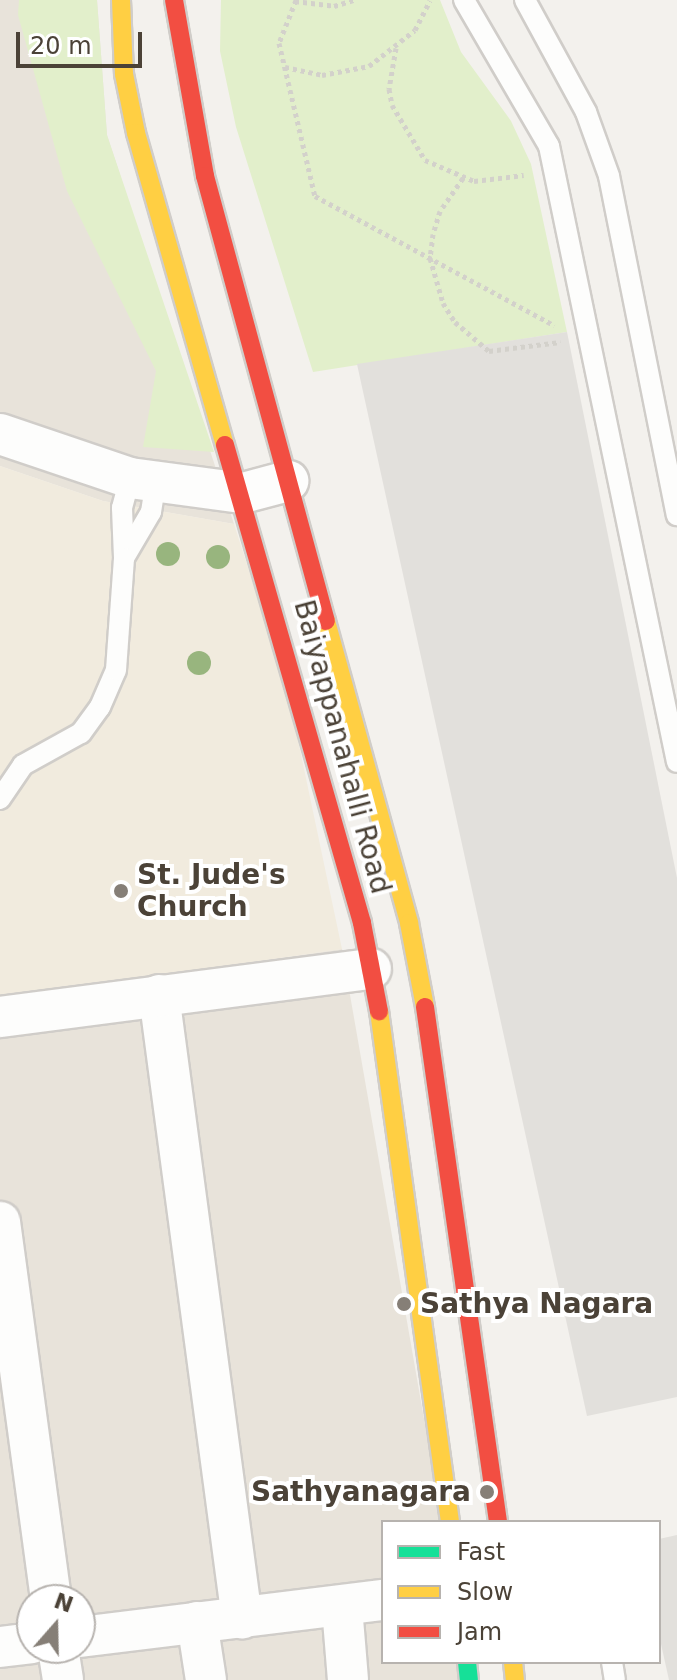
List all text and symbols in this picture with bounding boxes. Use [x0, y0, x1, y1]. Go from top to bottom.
scale bar [20, 16, 146, 66]
text: 20 m [30, 32, 92, 60]
street label: Baiyappanahalli Road [287, 596, 397, 898]
place label: St. Jude's Church [137, 858, 286, 924]
marker: St. Jude's Church [112, 882, 130, 900]
place label: Sathya Nagara [420, 1287, 653, 1321]
marker: Sathya Nagara [395, 1295, 413, 1313]
place label: Sathyanagara [251, 1475, 471, 1509]
marker: Sathyanagara [478, 1483, 496, 1501]
legend [381, 1520, 661, 1664]
text: Fast [457, 1538, 505, 1566]
text: Slow [457, 1578, 513, 1606]
north arrow [16, 1584, 96, 1664]
text: N [51, 1588, 77, 1618]
text: Jam [457, 1618, 502, 1646]

